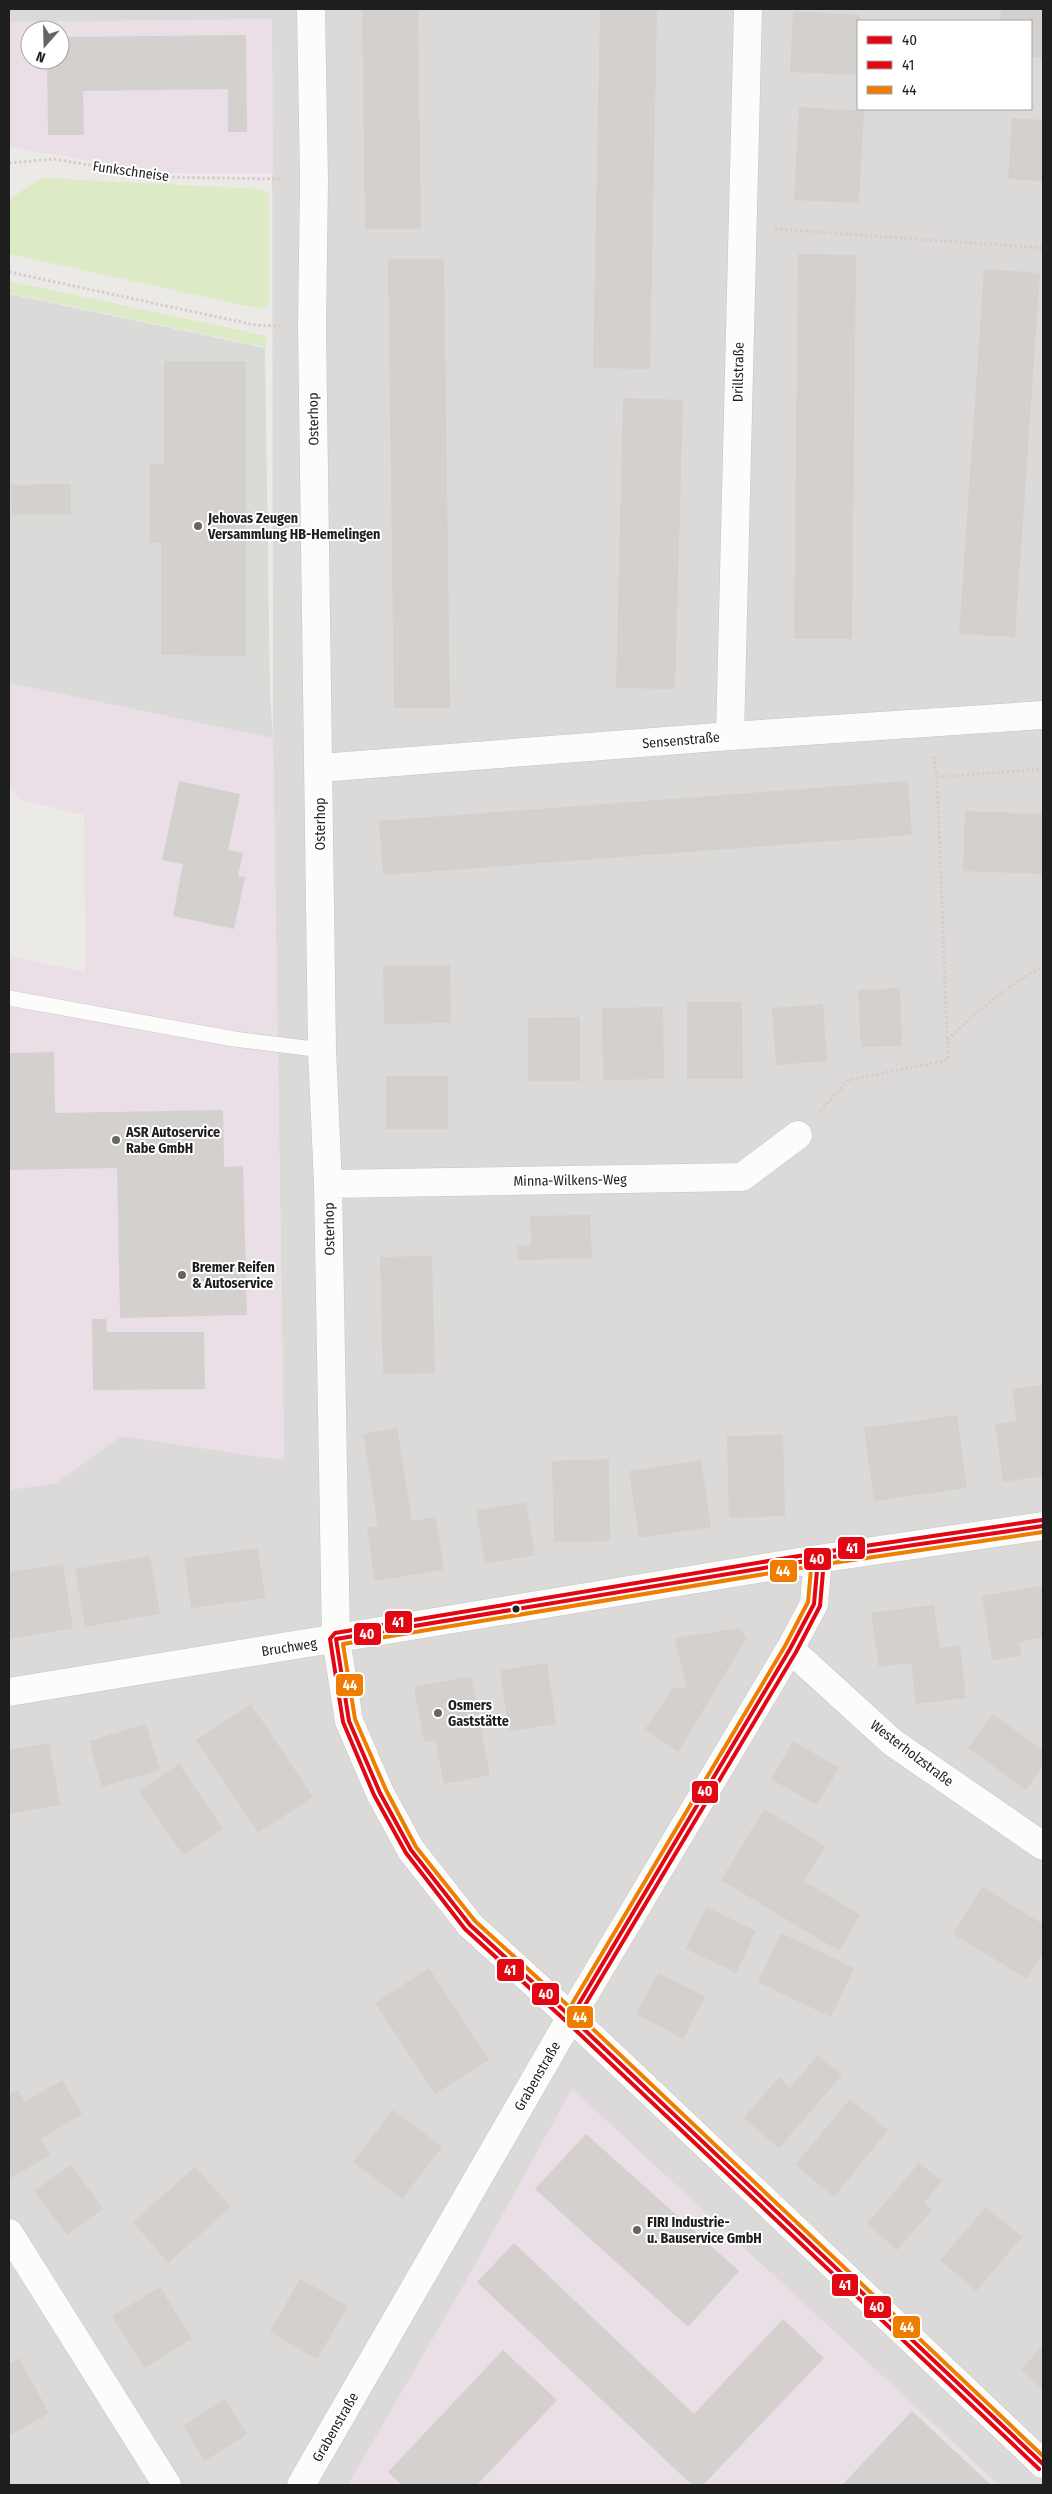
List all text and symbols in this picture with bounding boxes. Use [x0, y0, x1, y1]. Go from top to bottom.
north arrow [20, 20, 70, 70]
legend [857, 20, 1032, 110]
text: 40 [902, 31, 917, 49]
text: N [34, 47, 48, 66]
text: 41 [902, 56, 914, 74]
text: 44 [902, 81, 917, 99]
street label: Funkschneise [92, 158, 170, 185]
street label: Drillstraße [729, 342, 748, 402]
street label: Osterhop [305, 392, 322, 446]
place label: Jehovas Zeugen Versammlung HB-Hemelingen [207, 510, 380, 543]
marker: Jehovas Zeugen Versammlung HB-Hemelingen [192, 520, 204, 532]
street label: Sensenstraße [642, 729, 721, 752]
street label: Osterhop [312, 797, 329, 851]
place label: ASR Autoservice Rabe GmbH [125, 1124, 220, 1157]
marker: ASR Autoservice Rabe GmbH [110, 1134, 122, 1146]
street label: Minna-Wilkens-Weg [513, 1171, 627, 1190]
street label: Osterhop [321, 1202, 338, 1256]
place label: Bremer Reifen & Autoservice [192, 1259, 275, 1292]
marker: Bremer Reifen & Autoservice [176, 1269, 188, 1281]
line badge: 41 [837, 1536, 866, 1560]
text: 41 [846, 1540, 858, 1557]
line badge: 40 [803, 1547, 832, 1571]
text: 40 [810, 1551, 825, 1568]
line badge: 44 [769, 1559, 798, 1583]
text: 44 [776, 1563, 790, 1580]
unlabelled marker [511, 1604, 521, 1614]
line badge: 41 [384, 1610, 413, 1634]
text: 41 [392, 1614, 404, 1631]
line badge: 40 [353, 1622, 382, 1646]
text: 40 [360, 1626, 375, 1643]
street label: Bruchweg [260, 1635, 318, 1660]
line badge: 44 [335, 1673, 364, 1697]
text: 44 [343, 1677, 357, 1694]
place label: Osmers Gaststätte [448, 1697, 509, 1730]
marker: Osmers Gaststätte [432, 1707, 444, 1719]
street label: Westerholzstraße [867, 1717, 957, 1790]
line badge: 40 [691, 1780, 719, 1804]
text: 40 [698, 1783, 713, 1800]
line badge: 41 [496, 1958, 525, 1982]
text: 41 [504, 1962, 516, 1979]
line badge: 40 [531, 1982, 560, 2006]
text: 40 [539, 1986, 554, 2003]
line badge: 44 [566, 2005, 594, 2029]
text: 44 [573, 2009, 587, 2026]
street label: Grabenstraße [511, 2038, 564, 2114]
place label: FIRI Industrie- u. Bauservice GmbH [647, 2214, 762, 2247]
marker: FIRI Industrie- u. Bauservice GmbH [631, 2224, 643, 2236]
line badge: 41 [831, 2273, 859, 2297]
text: 41 [839, 2277, 851, 2294]
line badge: 40 [863, 2295, 892, 2319]
text: 40 [870, 2299, 885, 2316]
line badge: 44 [892, 2315, 921, 2339]
text: 44 [900, 2319, 914, 2336]
street label: Grabenstraße [309, 2389, 362, 2465]

